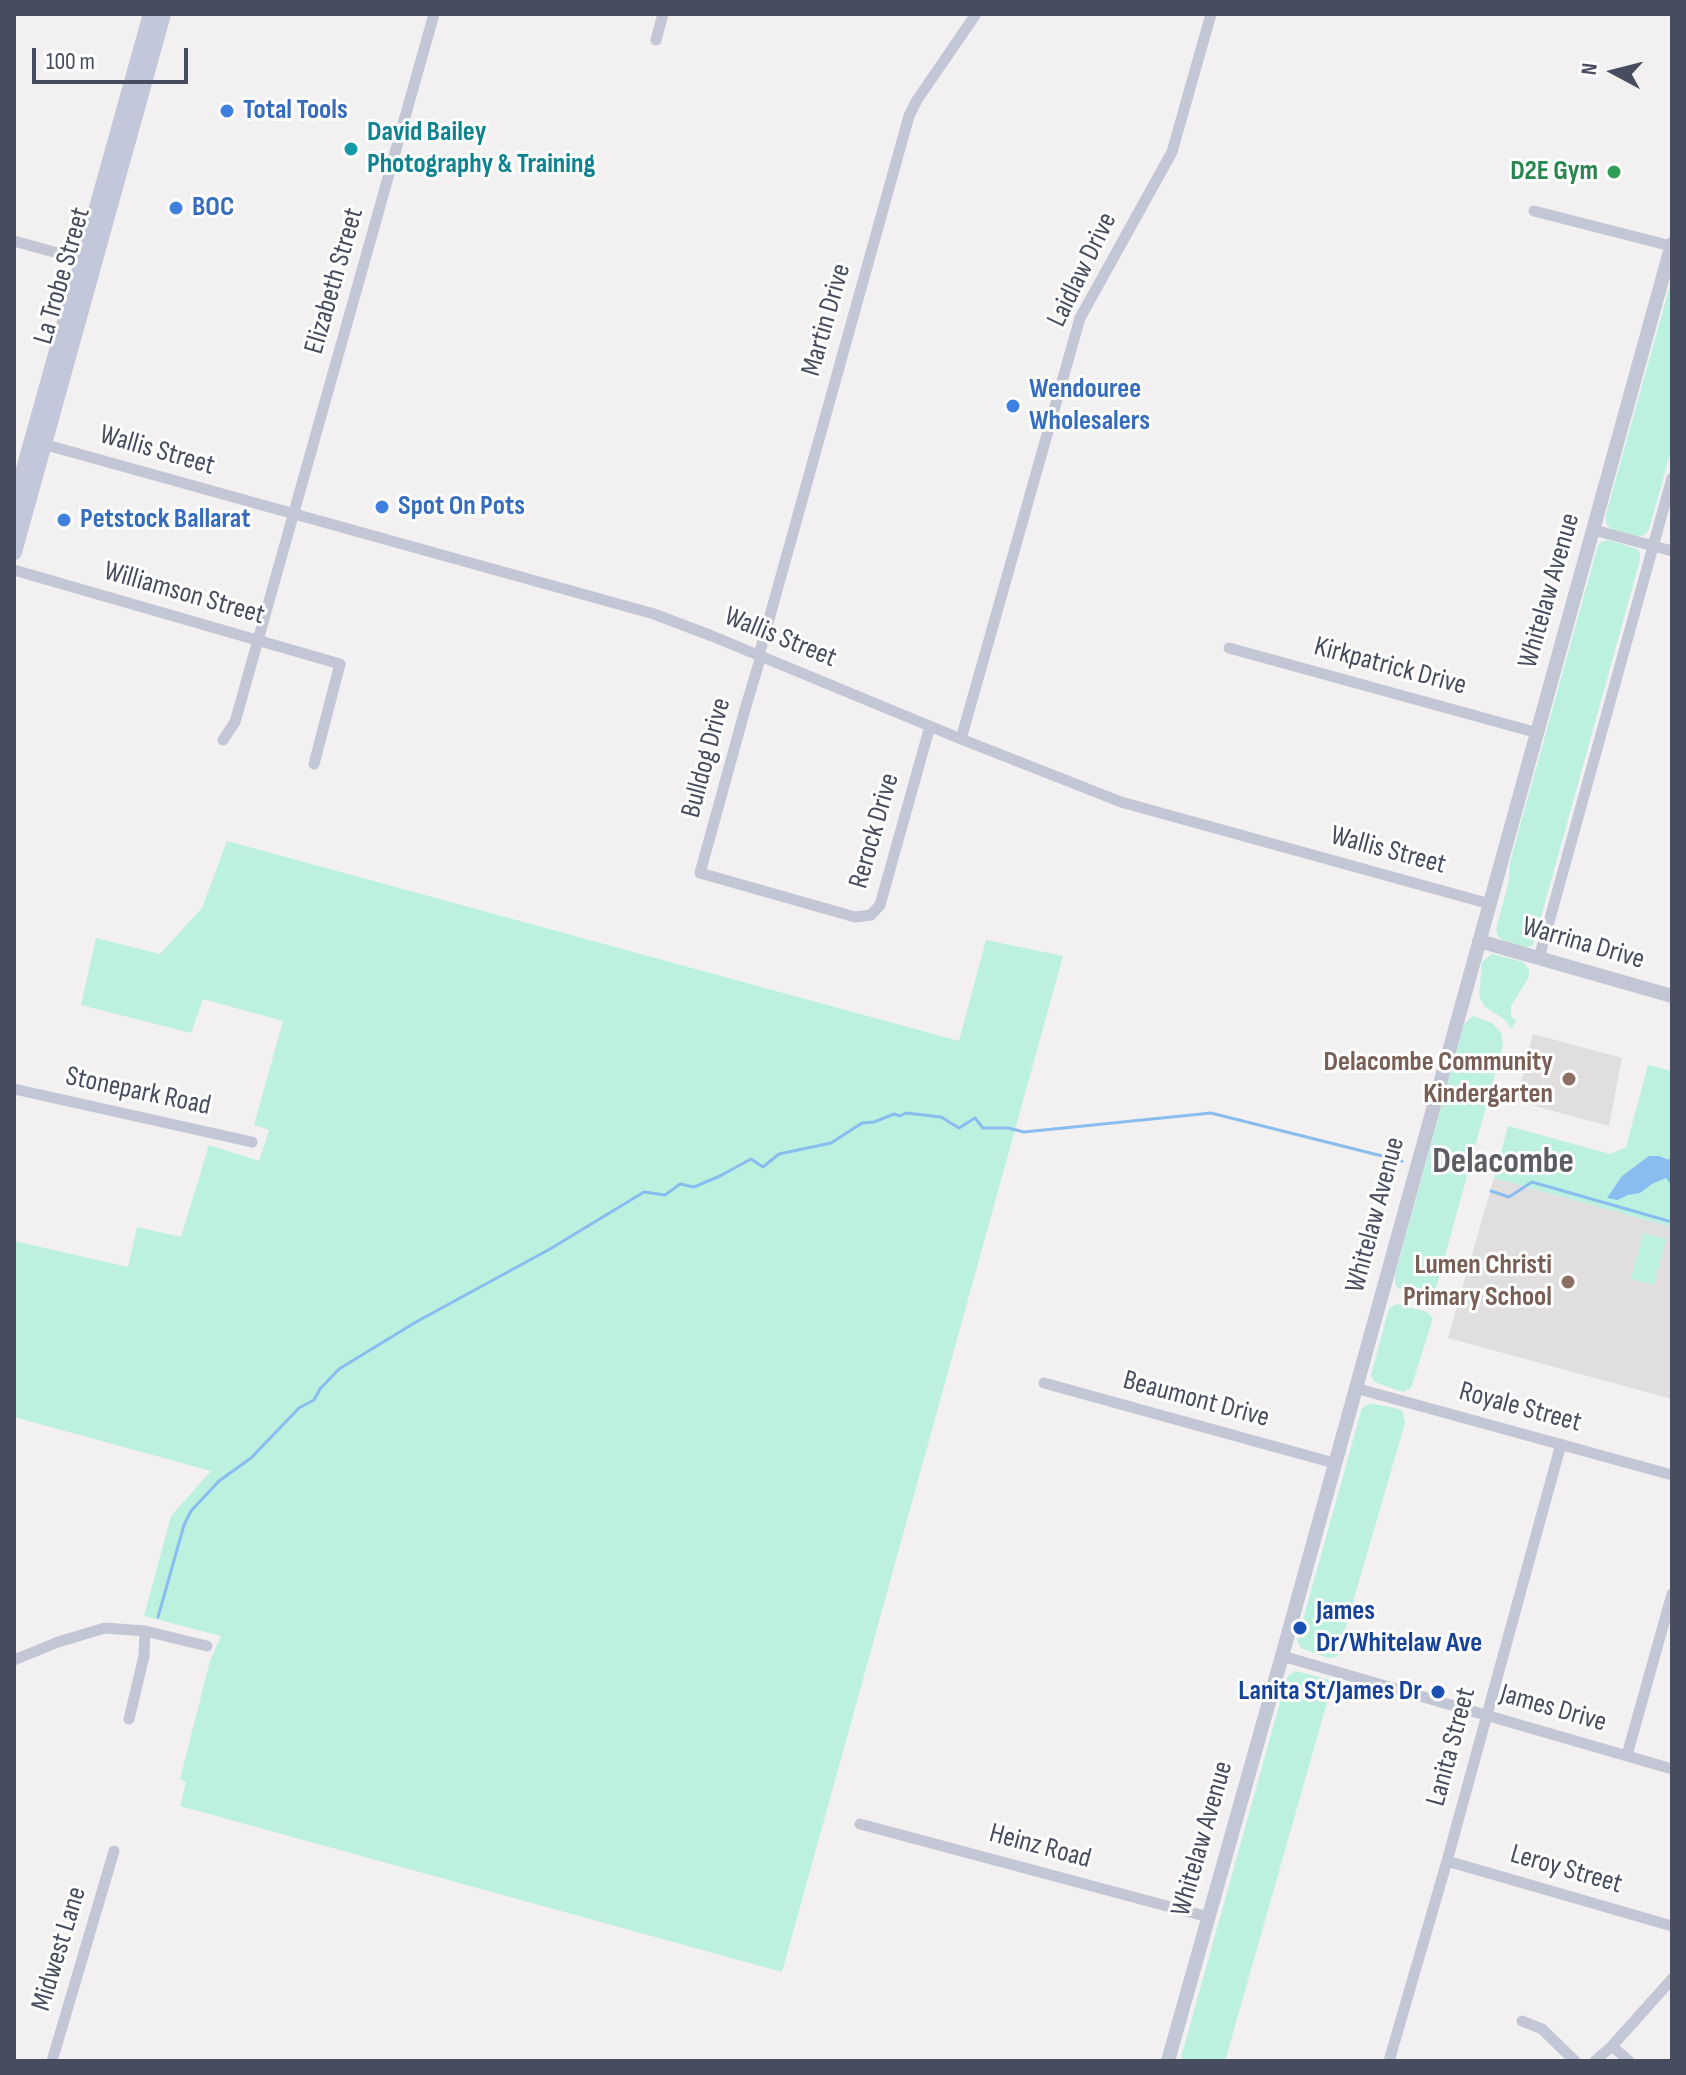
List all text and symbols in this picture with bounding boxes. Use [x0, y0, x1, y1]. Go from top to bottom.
scale bar [36, 32, 192, 82]
north arrow [1574, 32, 1654, 112]
text: 100 m [46, 47, 95, 76]
text: N [1576, 62, 1604, 76]
place label: Total Tools [243, 94, 348, 128]
marker: Total Tools [218, 102, 236, 120]
place label: David Bailey Photography & Training [367, 116, 595, 182]
marker: David Bailey Photography & Training [342, 140, 360, 158]
place label: D2E Gym [1510, 155, 1598, 189]
marker: D2E Gym [1605, 163, 1623, 181]
place label: BOC [192, 191, 234, 225]
marker: BOC [167, 199, 185, 217]
street label: La Trobe Street [27, 204, 99, 348]
street label: Elizabeth Street [298, 204, 372, 358]
street label: Laidlaw Drive [1041, 207, 1125, 333]
street label: Martin Drive [795, 260, 859, 380]
place label: Wendouree Wholesalers [1029, 373, 1150, 439]
marker: Wendouree Wholesalers [1004, 397, 1022, 415]
street label: Wallis Street [96, 419, 218, 483]
place label: Spot On Pots [398, 490, 525, 524]
marker: Spot On Pots [373, 498, 391, 516]
place label: Petstock Ballarat [80, 503, 251, 537]
street label: Whitelaw Avenue [1512, 510, 1588, 672]
marker: Petstock Ballarat [55, 511, 73, 529]
street label: Williamson Street [100, 555, 268, 633]
street label: Wallis Street [719, 600, 841, 676]
street label: Kirkpatrick Drive [1310, 631, 1470, 703]
street label: Bulldog Drive [675, 695, 739, 821]
street label: Rerock Drive [843, 770, 907, 892]
street label: Wallis Street [1327, 819, 1449, 883]
street label: Warrina Drive [1518, 911, 1648, 977]
place label: Delacombe Community Kindergarten [1323, 1046, 1553, 1112]
street label: Stonepark Road [62, 1060, 214, 1124]
marker: Delacombe Community Kindergarten [1560, 1070, 1578, 1088]
street label: Whitelaw Avenue [1339, 1134, 1413, 1296]
district label: Delacombe [1432, 1141, 1574, 1185]
place label: Lumen Christi Primary School [1403, 1249, 1552, 1315]
marker: Lumen Christi Primary School [1559, 1273, 1577, 1291]
street label: Beaumont Drive [1119, 1364, 1273, 1436]
street label: Royale Street [1455, 1376, 1585, 1440]
place label: James Dr/Whitelaw Ave [1316, 1595, 1482, 1661]
marker: James Dr/Whitelaw Ave [1291, 1619, 1309, 1637]
place label: Lanita St/James Dr [1238, 1675, 1422, 1709]
street label: James Drive [1496, 1678, 1610, 1740]
marker: Lanita St/James Dr [1429, 1683, 1447, 1701]
street label: Lanita Street [1420, 1684, 1484, 1810]
street label: Whitelaw Avenue [1165, 1758, 1241, 1920]
street label: Heinz Road [986, 1817, 1094, 1877]
street label: Leroy Street [1506, 1838, 1626, 1902]
street label: Midwest Lane [25, 1883, 95, 2015]

